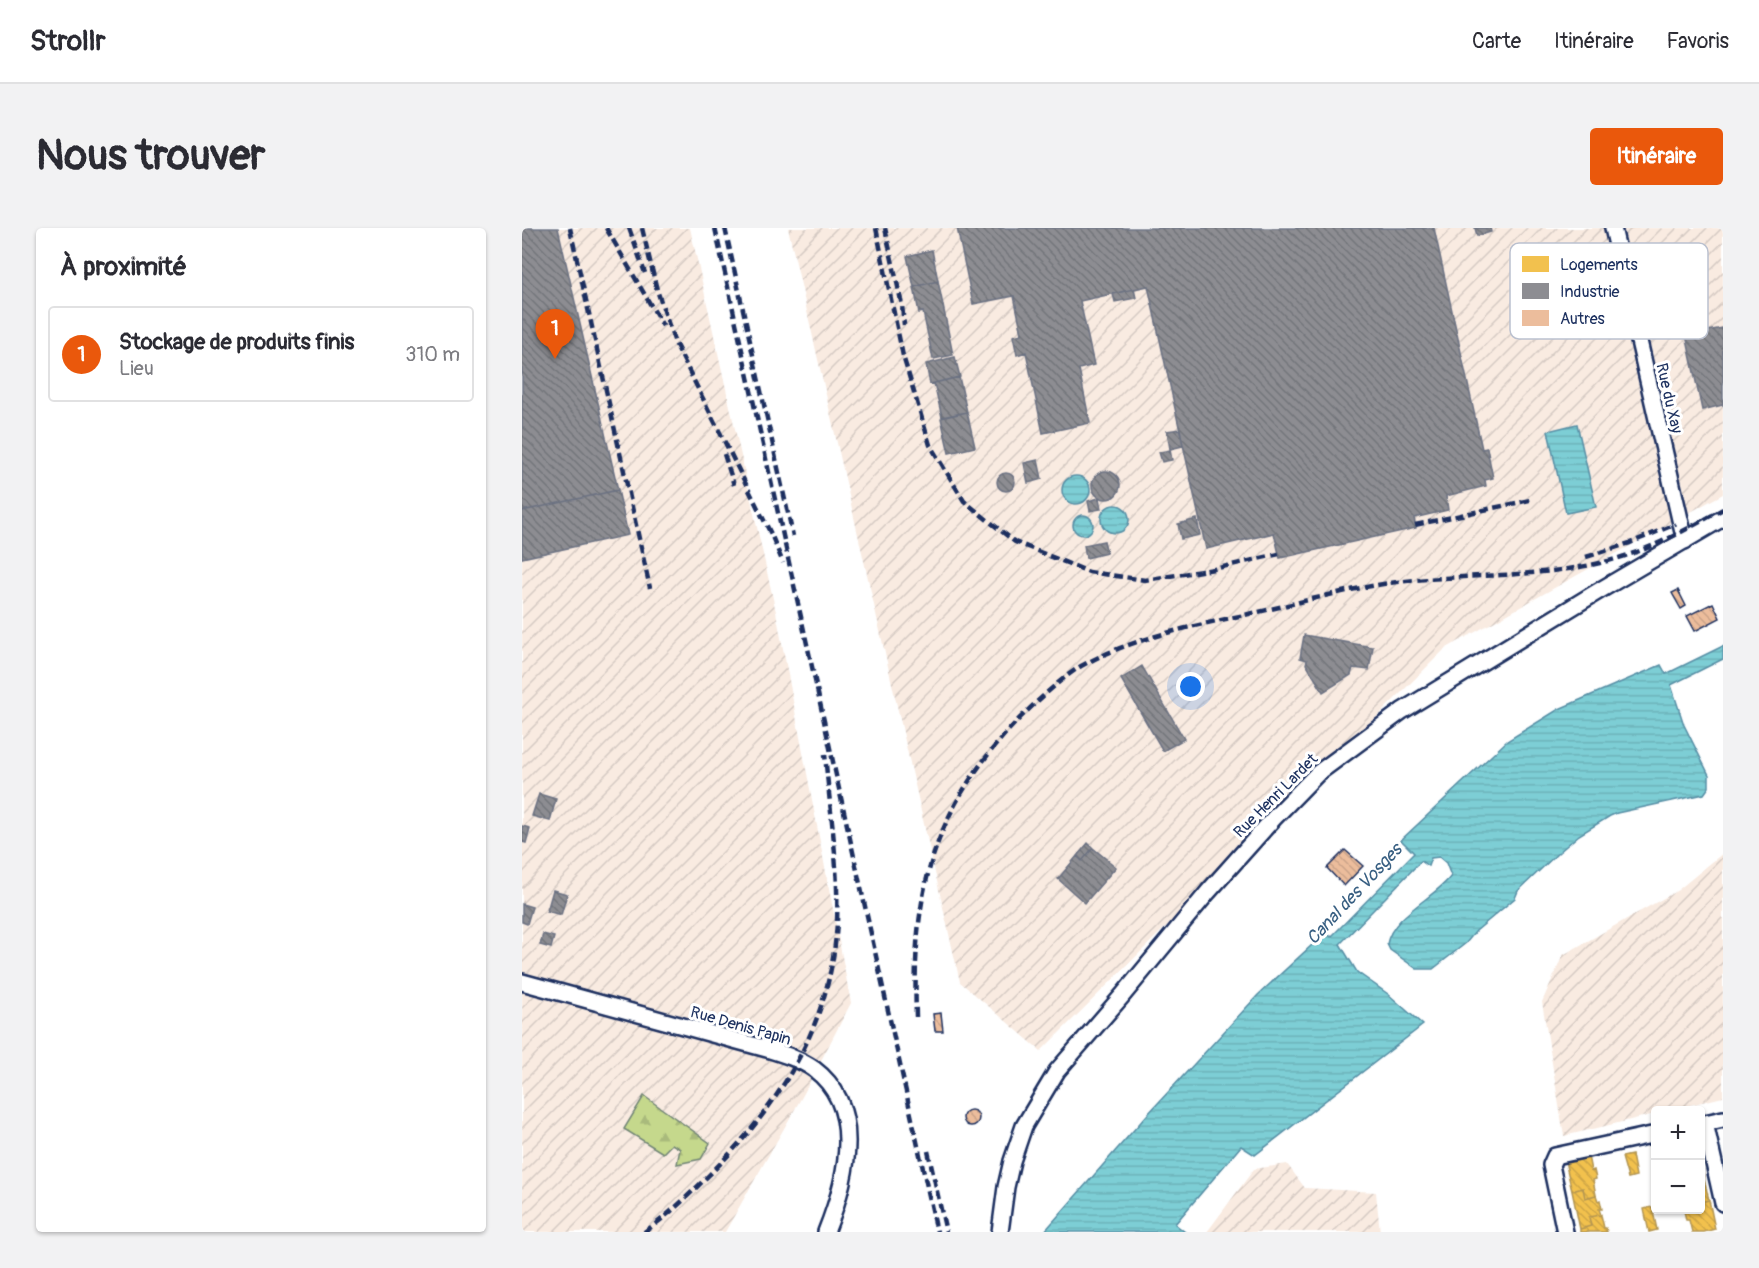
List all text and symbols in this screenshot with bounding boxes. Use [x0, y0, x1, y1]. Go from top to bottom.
text: Strollr [30, 24, 105, 59]
text: Carte [1472, 28, 1521, 55]
text: Itinéraire [1554, 28, 1634, 55]
text: Favoris [1667, 28, 1729, 55]
button: Itinéraire [1590, 128, 1723, 185]
text: Nous trouver [36, 130, 265, 182]
legend [1510, 243, 1708, 339]
text: À proximité [60, 251, 187, 283]
text: Logements [1560, 255, 1638, 275]
text: Industrie [1560, 282, 1620, 302]
text: Autres [1560, 309, 1605, 329]
pin: 1 [536, 310, 574, 359]
text: Stockage de produits finis [119, 328, 354, 356]
text: 1 [78, 342, 85, 367]
text: 310 m [405, 342, 460, 367]
text: Lieu [119, 356, 154, 381]
street label: Rue du Xay [1651, 361, 1687, 435]
your location [1176, 672, 1205, 701]
street label: Rue Henri Lardet [1229, 749, 1322, 842]
water label: Canal des Vosges [1302, 838, 1408, 950]
street label: Rue Denis Papin [688, 1002, 793, 1050]
map controls [1651, 1106, 1705, 1214]
button: + [1651, 1106, 1705, 1160]
button: − [1651, 1160, 1705, 1214]

